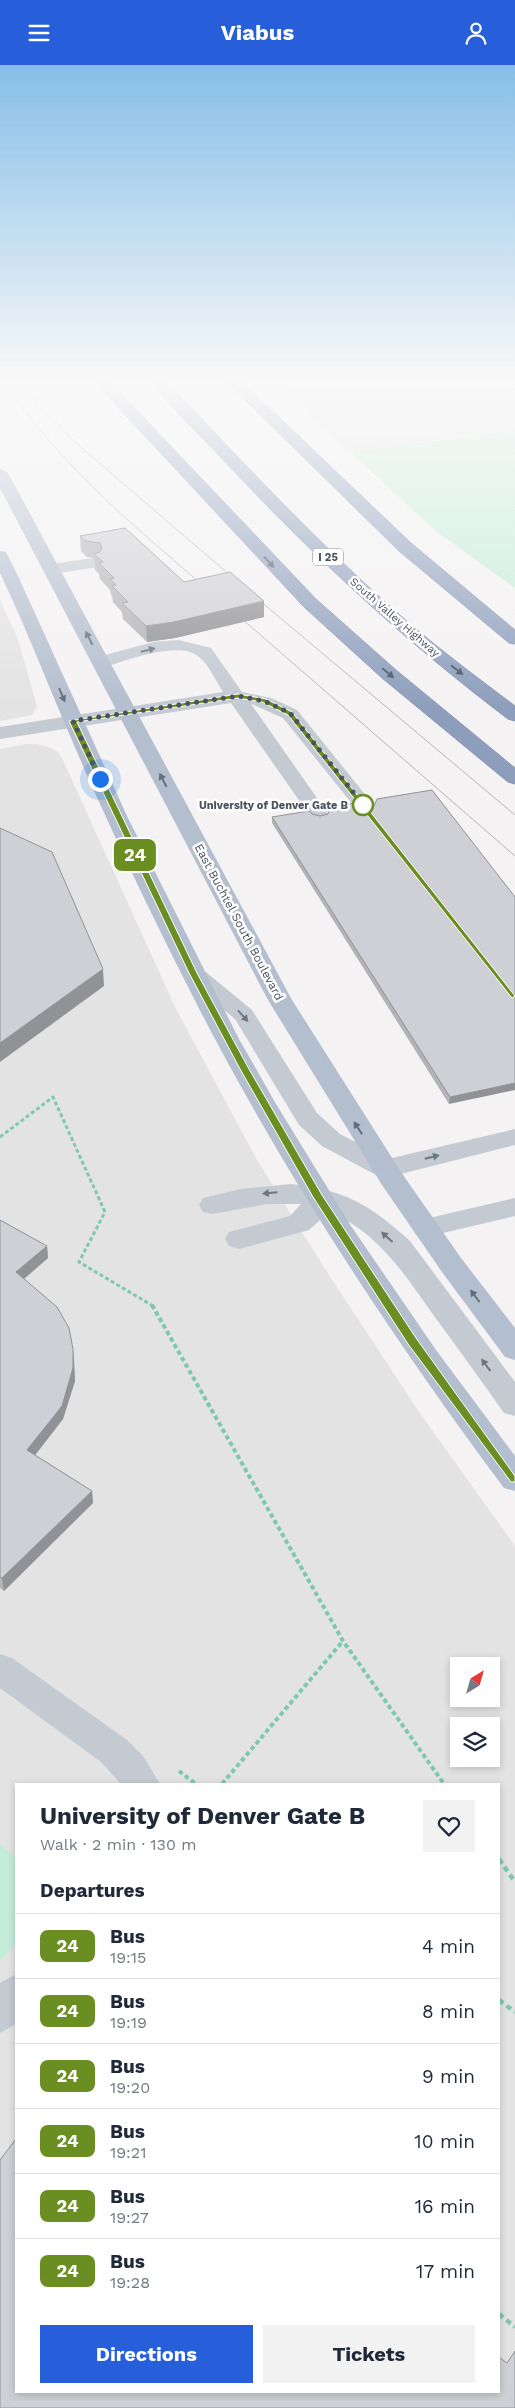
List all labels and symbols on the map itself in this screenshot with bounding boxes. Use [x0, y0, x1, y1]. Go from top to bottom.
road number: I 25 [313, 549, 343, 566]
one-way arrow [263, 555, 275, 567]
street label: South Valley Highway [347, 575, 442, 660]
one-way arrow [85, 630, 93, 645]
one-way arrow [141, 646, 156, 654]
one-way arrow [450, 665, 464, 675]
one-way arrow [381, 667, 394, 678]
one-way arrow [58, 688, 66, 702]
your location [88, 767, 113, 792]
one-way arrow [159, 772, 167, 787]
marker: University of Denver Gate B [352, 794, 374, 816]
place label: University of Denver Gate B [199, 799, 348, 812]
line badge: 24 [112, 839, 158, 871]
street label: East Buchtel South Boulevard [192, 841, 286, 1003]
one-way arrow [237, 1009, 249, 1021]
one-way arrow [354, 1121, 363, 1135]
one-way arrow [425, 1153, 440, 1161]
one-way arrow [261, 1190, 277, 1198]
one-way arrow [382, 1231, 394, 1243]
one-way arrow [470, 1289, 480, 1303]
one-way arrow [481, 1358, 491, 1372]
north arrow [450, 1657, 500, 1707]

